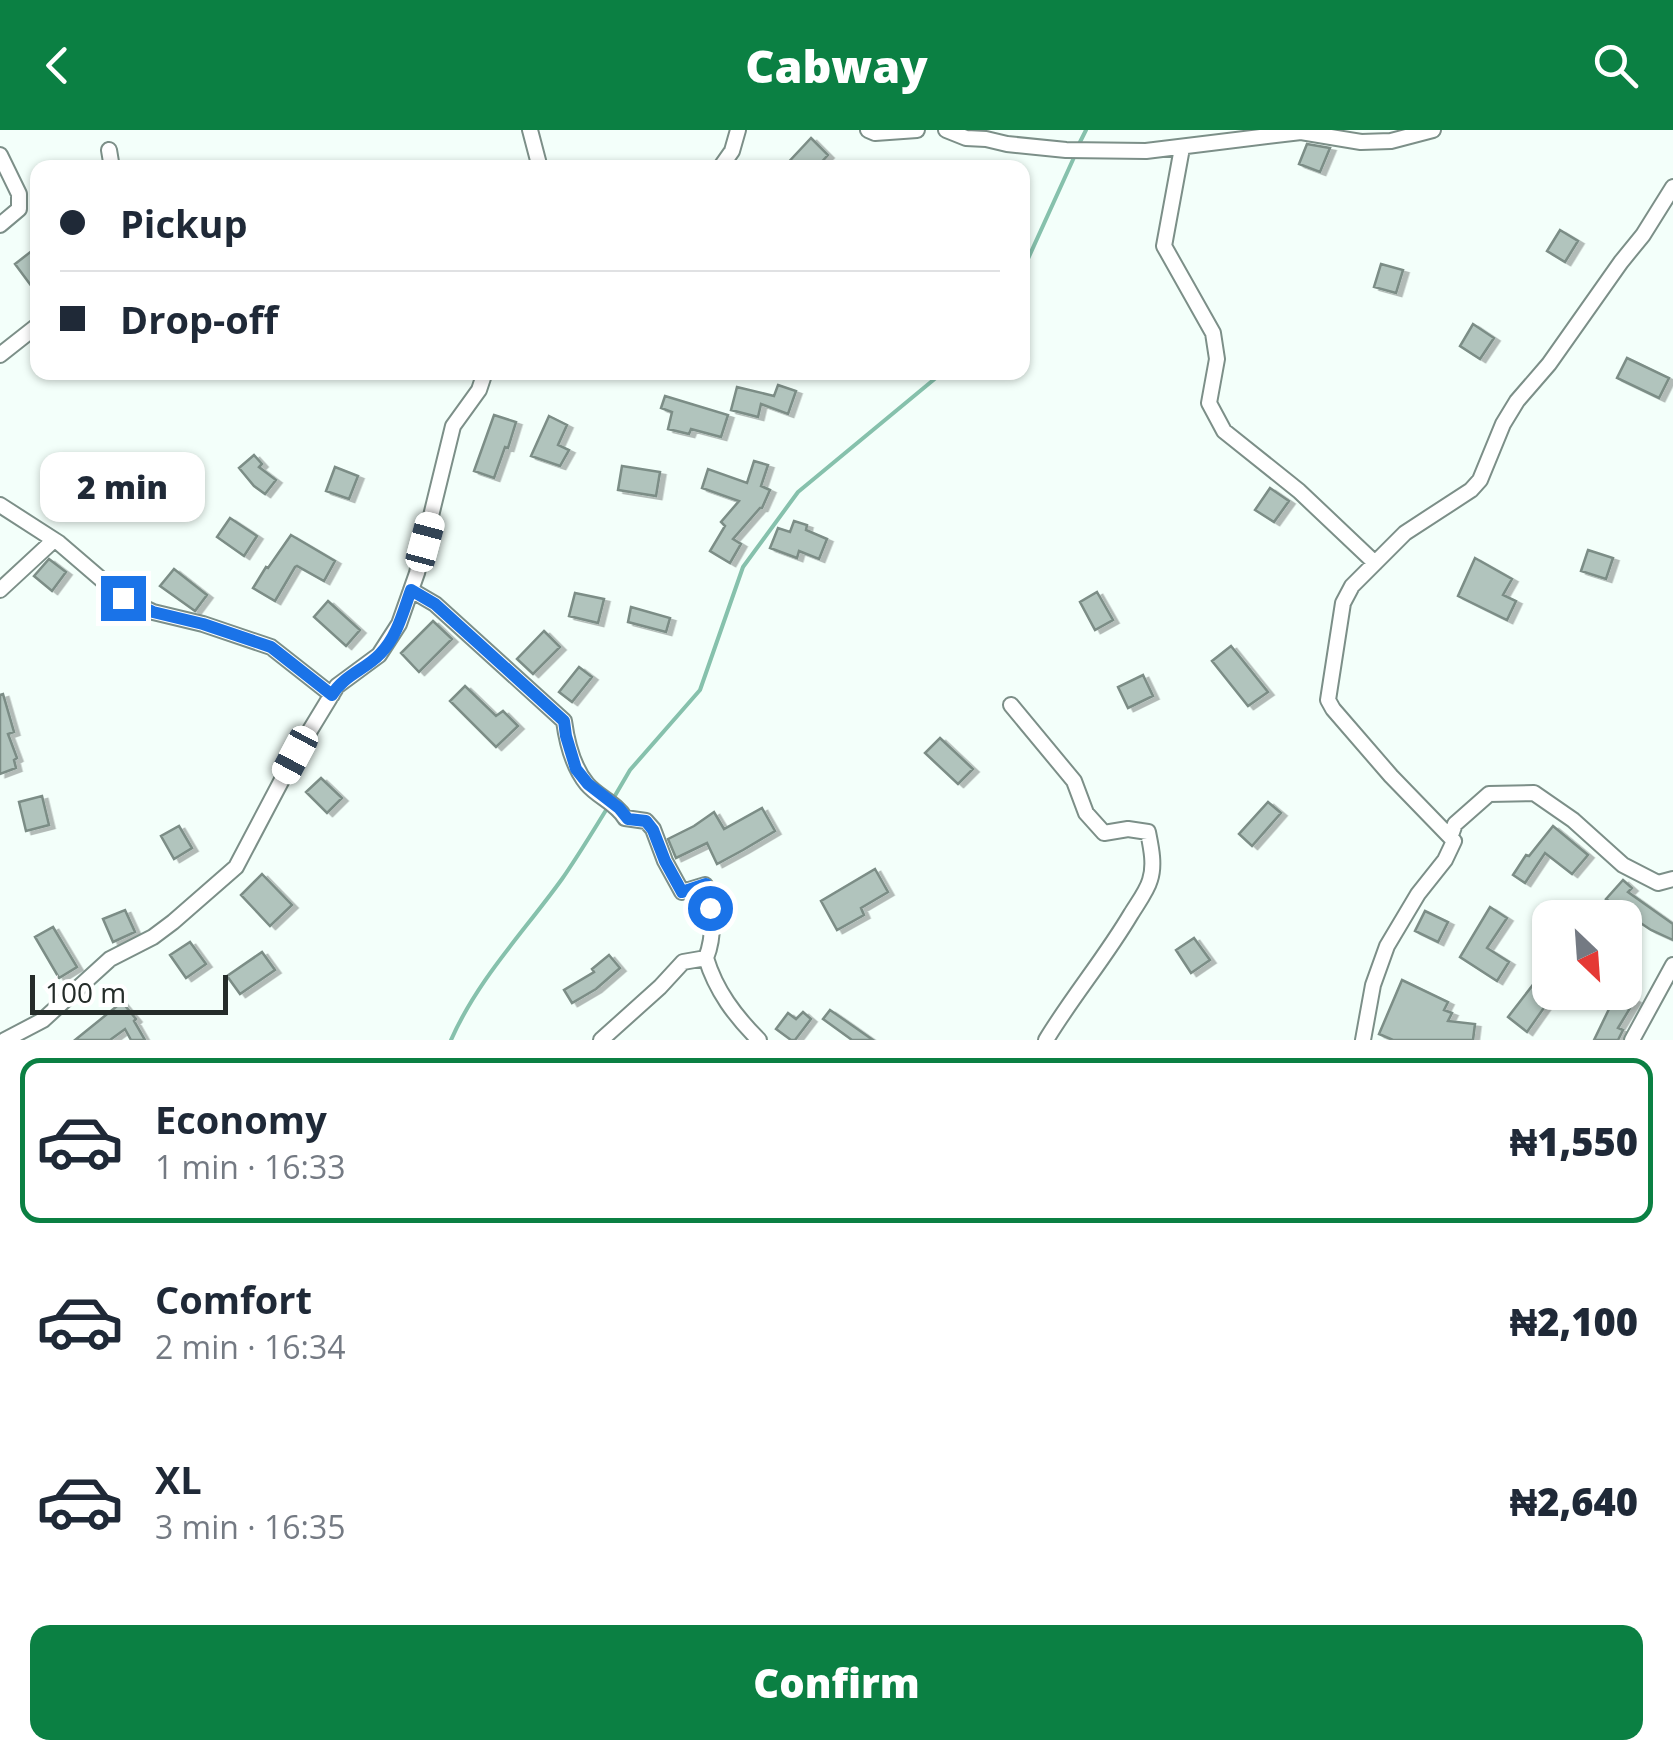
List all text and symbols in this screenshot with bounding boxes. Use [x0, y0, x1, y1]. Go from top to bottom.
text: Cabway [745, 35, 928, 96]
icon: back [30, 38, 85, 93]
icon: search [1588, 38, 1643, 93]
text: Pickup [120, 197, 248, 249]
text: Drop-off [120, 293, 278, 345]
callout: 2 min [41, 453, 206, 523]
text: 2 min [77, 465, 168, 508]
car [403, 509, 447, 575]
route end [101, 576, 146, 621]
car [268, 721, 322, 789]
route start [688, 886, 733, 931]
north arrow [1532, 900, 1642, 1010]
map controls [1532, 900, 1642, 1010]
scale bar [30, 970, 228, 1014]
text: 100 m [45, 973, 126, 1011]
text: Economy [155, 1093, 327, 1145]
icon: car [35, 1096, 125, 1186]
text: ₦1,550 [1510, 1115, 1638, 1167]
text: 1 min · 16:33 [155, 1145, 346, 1188]
text: Comfort [155, 1273, 312, 1325]
icon: car [35, 1276, 125, 1366]
text: ₦2,100 [1510, 1295, 1638, 1347]
text: 2 min · 16:34 [155, 1325, 346, 1368]
text: XL [155, 1453, 202, 1505]
icon: car [35, 1456, 125, 1546]
text: ₦2,640 [1510, 1475, 1638, 1527]
text: 3 min · 16:35 [155, 1505, 346, 1548]
button: Confirm [30, 1625, 1643, 1740]

